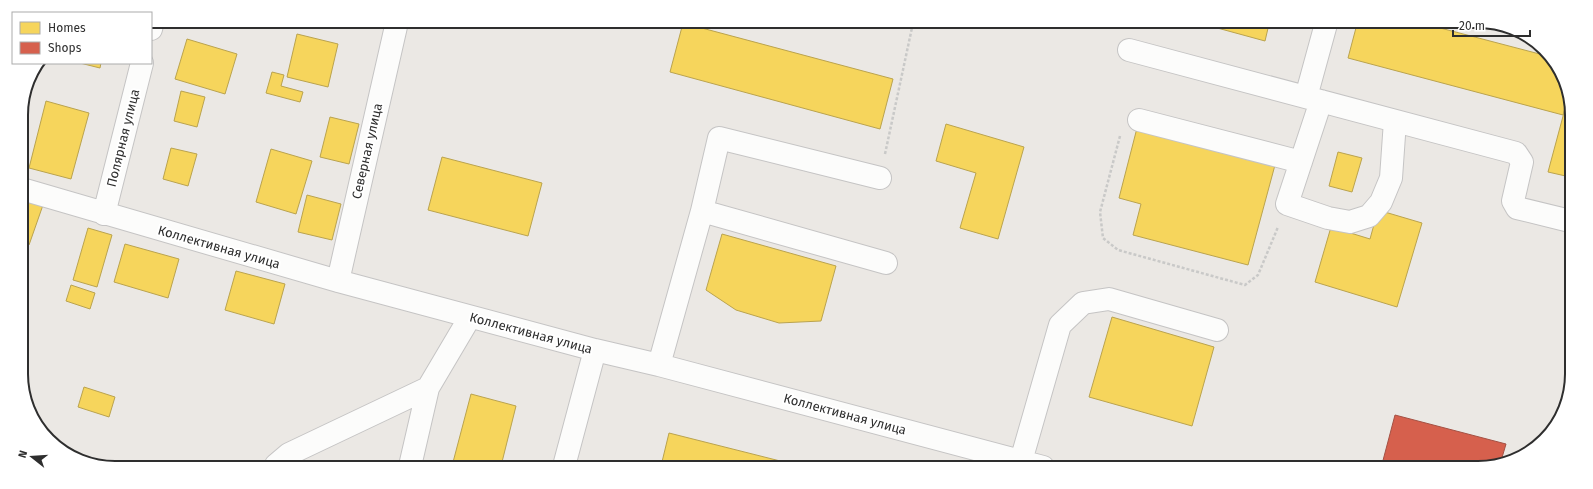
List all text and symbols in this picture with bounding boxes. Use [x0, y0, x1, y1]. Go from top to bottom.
legend [12, 12, 152, 64]
scale bar [1453, 12, 1530, 38]
text: 20 m [1459, 19, 1485, 33]
text: Homes [48, 21, 86, 35]
text: Shops [48, 41, 82, 55]
street label: Полярная улица [104, 88, 142, 188]
street label: Северная улица [349, 102, 385, 200]
street label: Коллективная улица [156, 222, 282, 272]
street label: Коллективная улица [468, 309, 594, 357]
street label: Коллективная улица [782, 390, 908, 438]
north arrow [12, 437, 52, 477]
text: N [16, 449, 30, 460]

